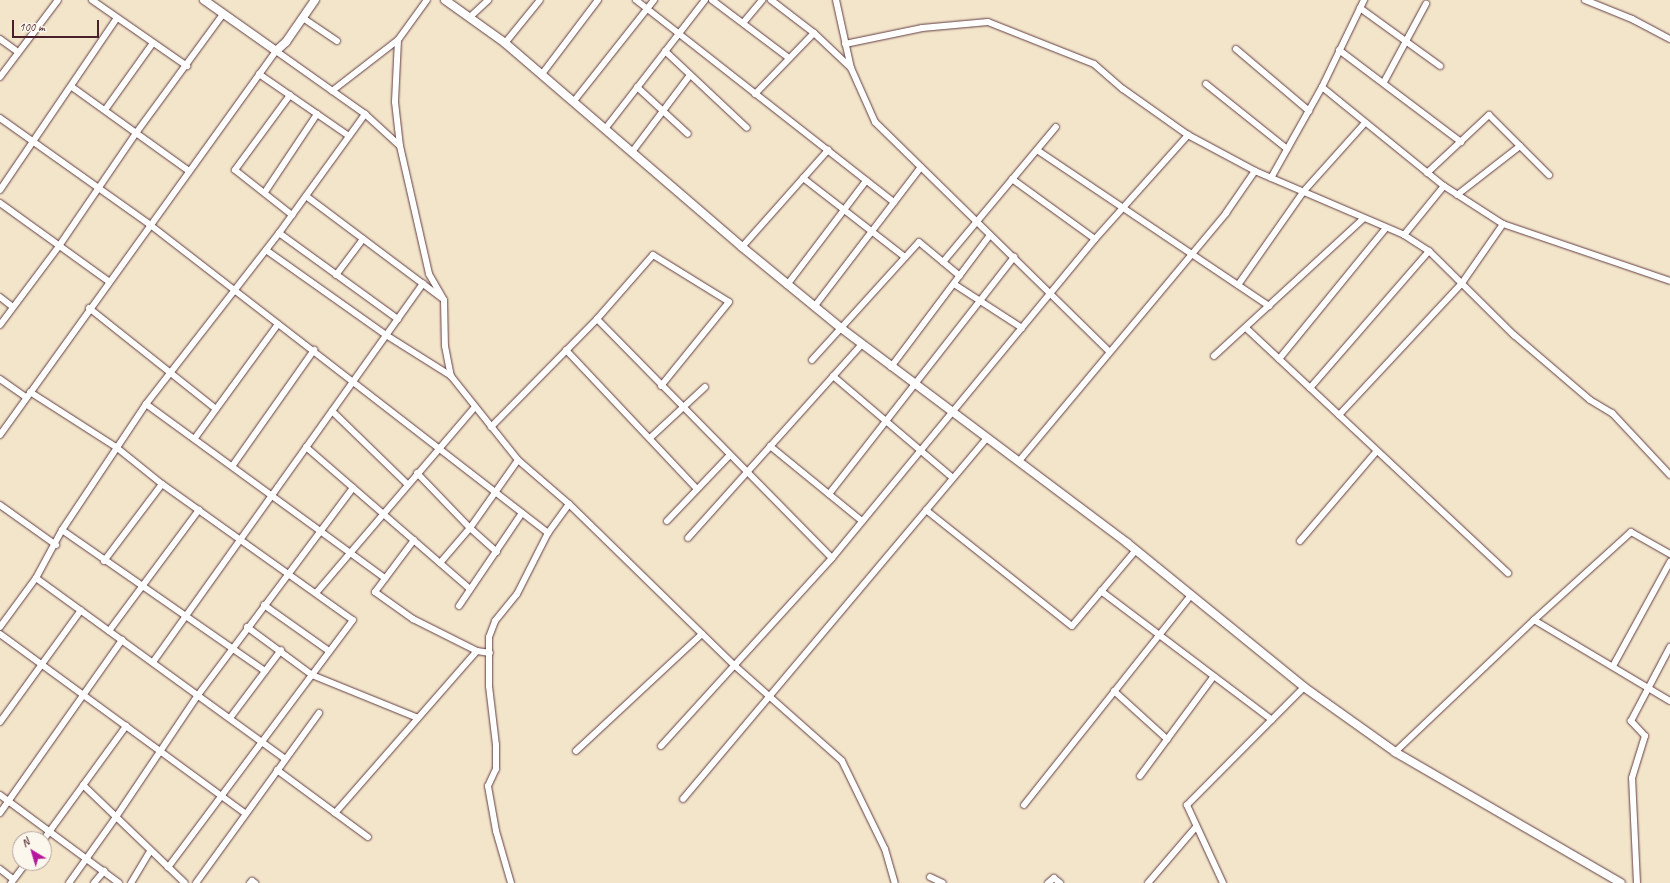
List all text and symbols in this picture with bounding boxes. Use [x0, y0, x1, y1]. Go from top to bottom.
scale bar [14, 12, 101, 38]
text: 100 m [19, 19, 45, 35]
north arrow [12, 831, 52, 871]
text: N [18, 835, 32, 850]

